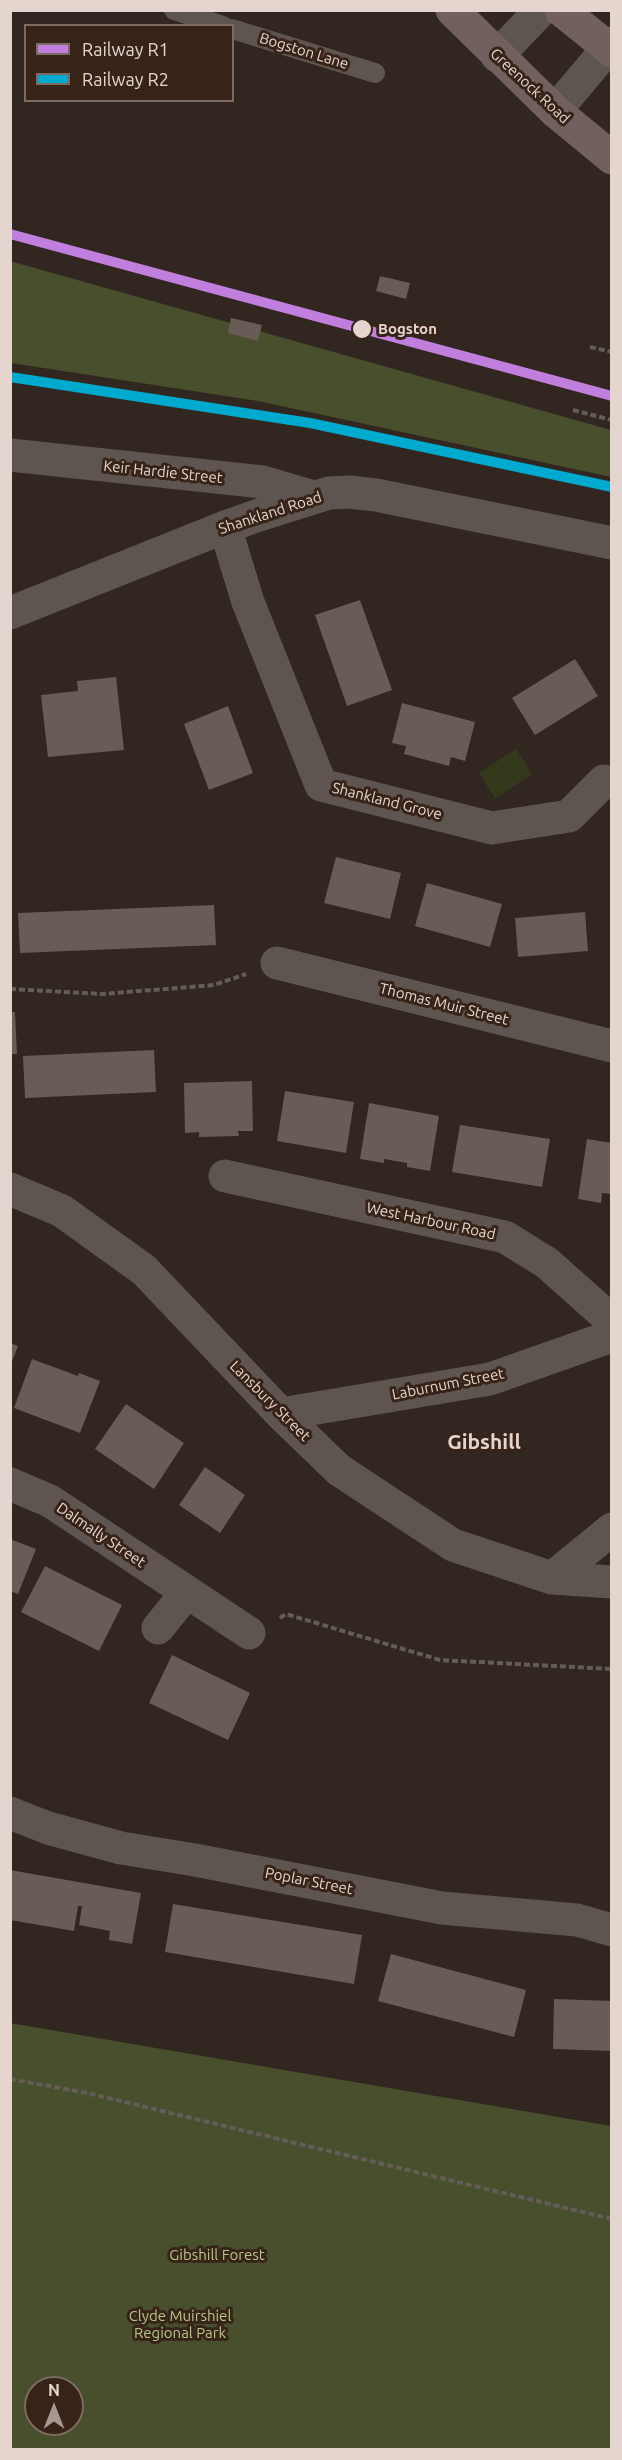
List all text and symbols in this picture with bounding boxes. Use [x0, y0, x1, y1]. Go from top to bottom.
legend [24, 24, 234, 102]
street label: Bogston Lane [257, 29, 351, 73]
text: Railway R1 [82, 39, 169, 59]
street label: Greenock Road [487, 45, 573, 127]
text: Railway R2 [82, 69, 169, 89]
marker: Bogston [351, 318, 373, 340]
place label: Bogston [378, 320, 437, 338]
street label: Keir Hardie Street [102, 457, 224, 487]
street label: Shankland Road [216, 488, 324, 538]
street label: Shankland Grove [330, 779, 444, 823]
street label: Thomas Muir Street [378, 979, 510, 1029]
street label: West Harbour Road [365, 1199, 497, 1243]
street label: Lansbury Street [226, 1357, 314, 1445]
street label: Laburnum Street [390, 1364, 506, 1404]
district label: Gibshill [447, 1429, 521, 1455]
street label: Dalmally Street [53, 1499, 149, 1571]
street label: Poplar Street [264, 1864, 354, 1898]
park label: Gibshill Forest [169, 2246, 265, 2264]
park label: Clyde Muirshiel Regional Park [129, 2307, 231, 2342]
north arrow [24, 2376, 84, 2436]
text: N [48, 2381, 60, 2399]

